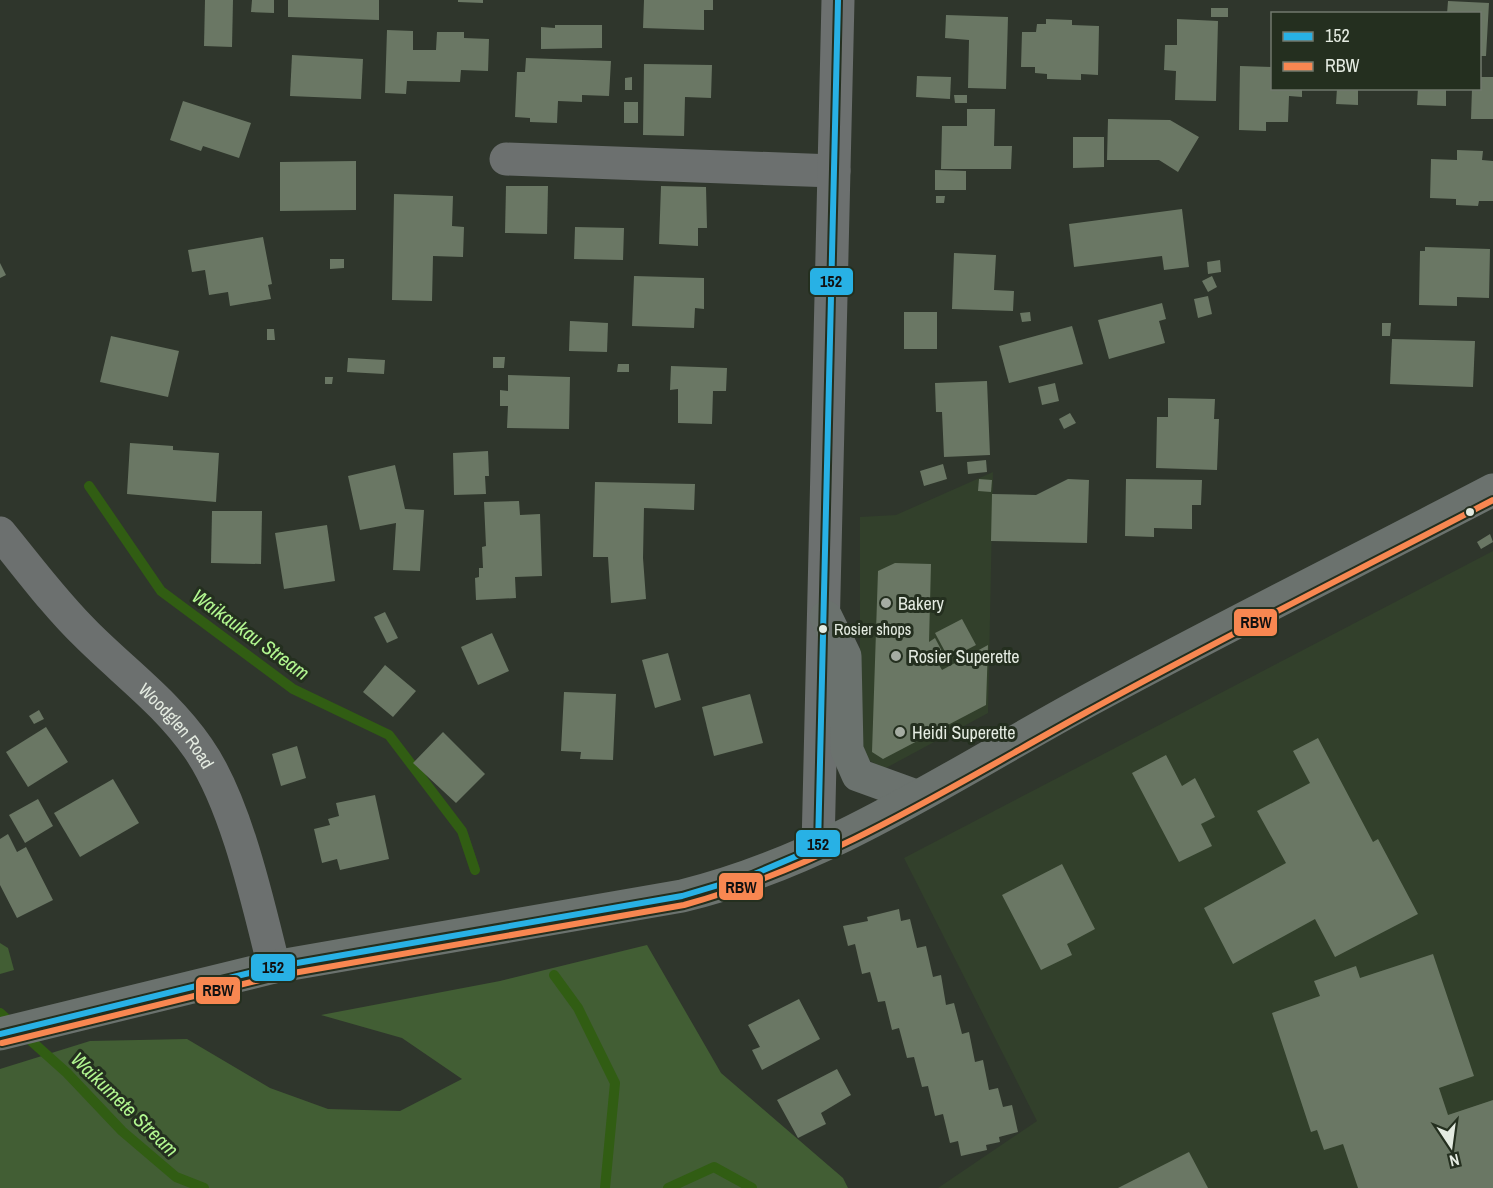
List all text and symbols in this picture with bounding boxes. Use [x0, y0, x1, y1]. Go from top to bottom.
legend [1271, 12, 1481, 90]
text: 152 [1325, 23, 1350, 48]
text: RBW [1325, 53, 1360, 78]
line badge: 152 [809, 267, 854, 296]
text: 152 [820, 270, 842, 292]
unlabelled marker [1464, 506, 1476, 518]
water label: Waikaukau Stream [187, 582, 315, 686]
place label: Bakery [898, 591, 945, 616]
marker: Bakery [879, 596, 893, 610]
line badge: RBW [1233, 608, 1278, 637]
text: RBW [1240, 611, 1272, 633]
place label: Rosier shops [834, 618, 911, 640]
marker: Rosier shops [817, 623, 829, 635]
place label: Rosier Superette [908, 644, 1020, 669]
marker: Rosier Superette [889, 649, 903, 663]
street label: Woodglen Road [133, 677, 220, 773]
place label: Heidi Superette [912, 720, 1015, 745]
marker: Heidi Superette [893, 725, 907, 739]
line badge: 152 [795, 829, 841, 858]
text: 152 [807, 833, 829, 855]
line badge: RBW [718, 872, 764, 901]
text: RBW [725, 876, 757, 898]
line badge: 152 [250, 953, 296, 982]
text: 152 [262, 956, 284, 978]
line badge: RBW [195, 976, 241, 1005]
text: RBW [202, 979, 234, 1001]
water label: Waikumete Stream [65, 1046, 185, 1162]
north arrow [1421, 1116, 1481, 1176]
text: N [1447, 1149, 1461, 1172]

